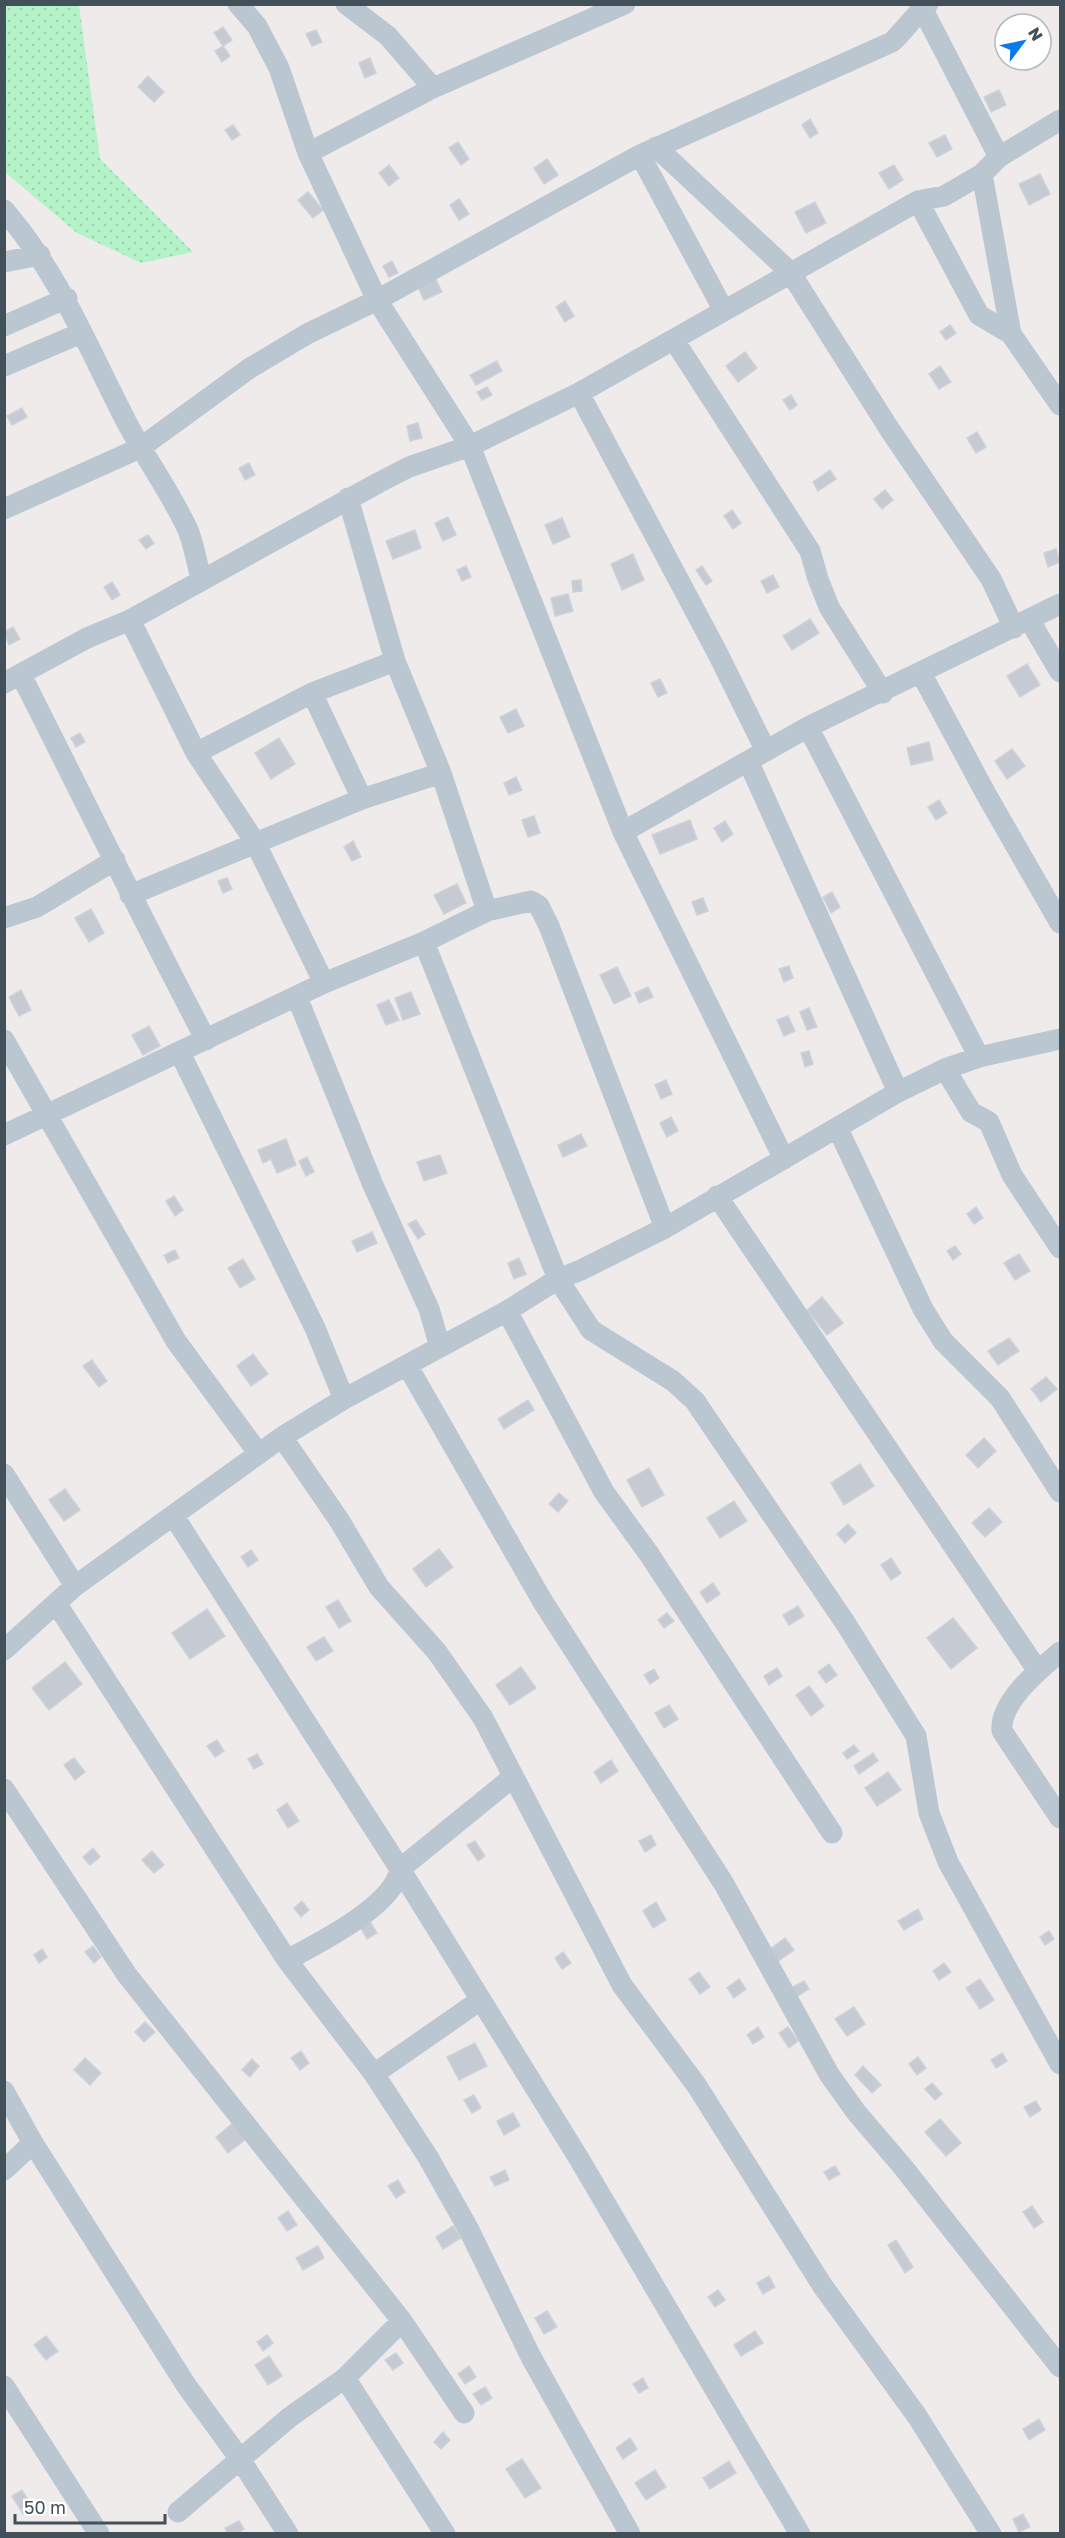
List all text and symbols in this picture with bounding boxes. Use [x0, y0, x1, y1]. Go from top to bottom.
north arrow [993, 12, 1053, 72]
text: N [1024, 24, 1047, 45]
scale bar [15, 2487, 165, 2525]
text: 50 m [24, 2496, 66, 2518]

